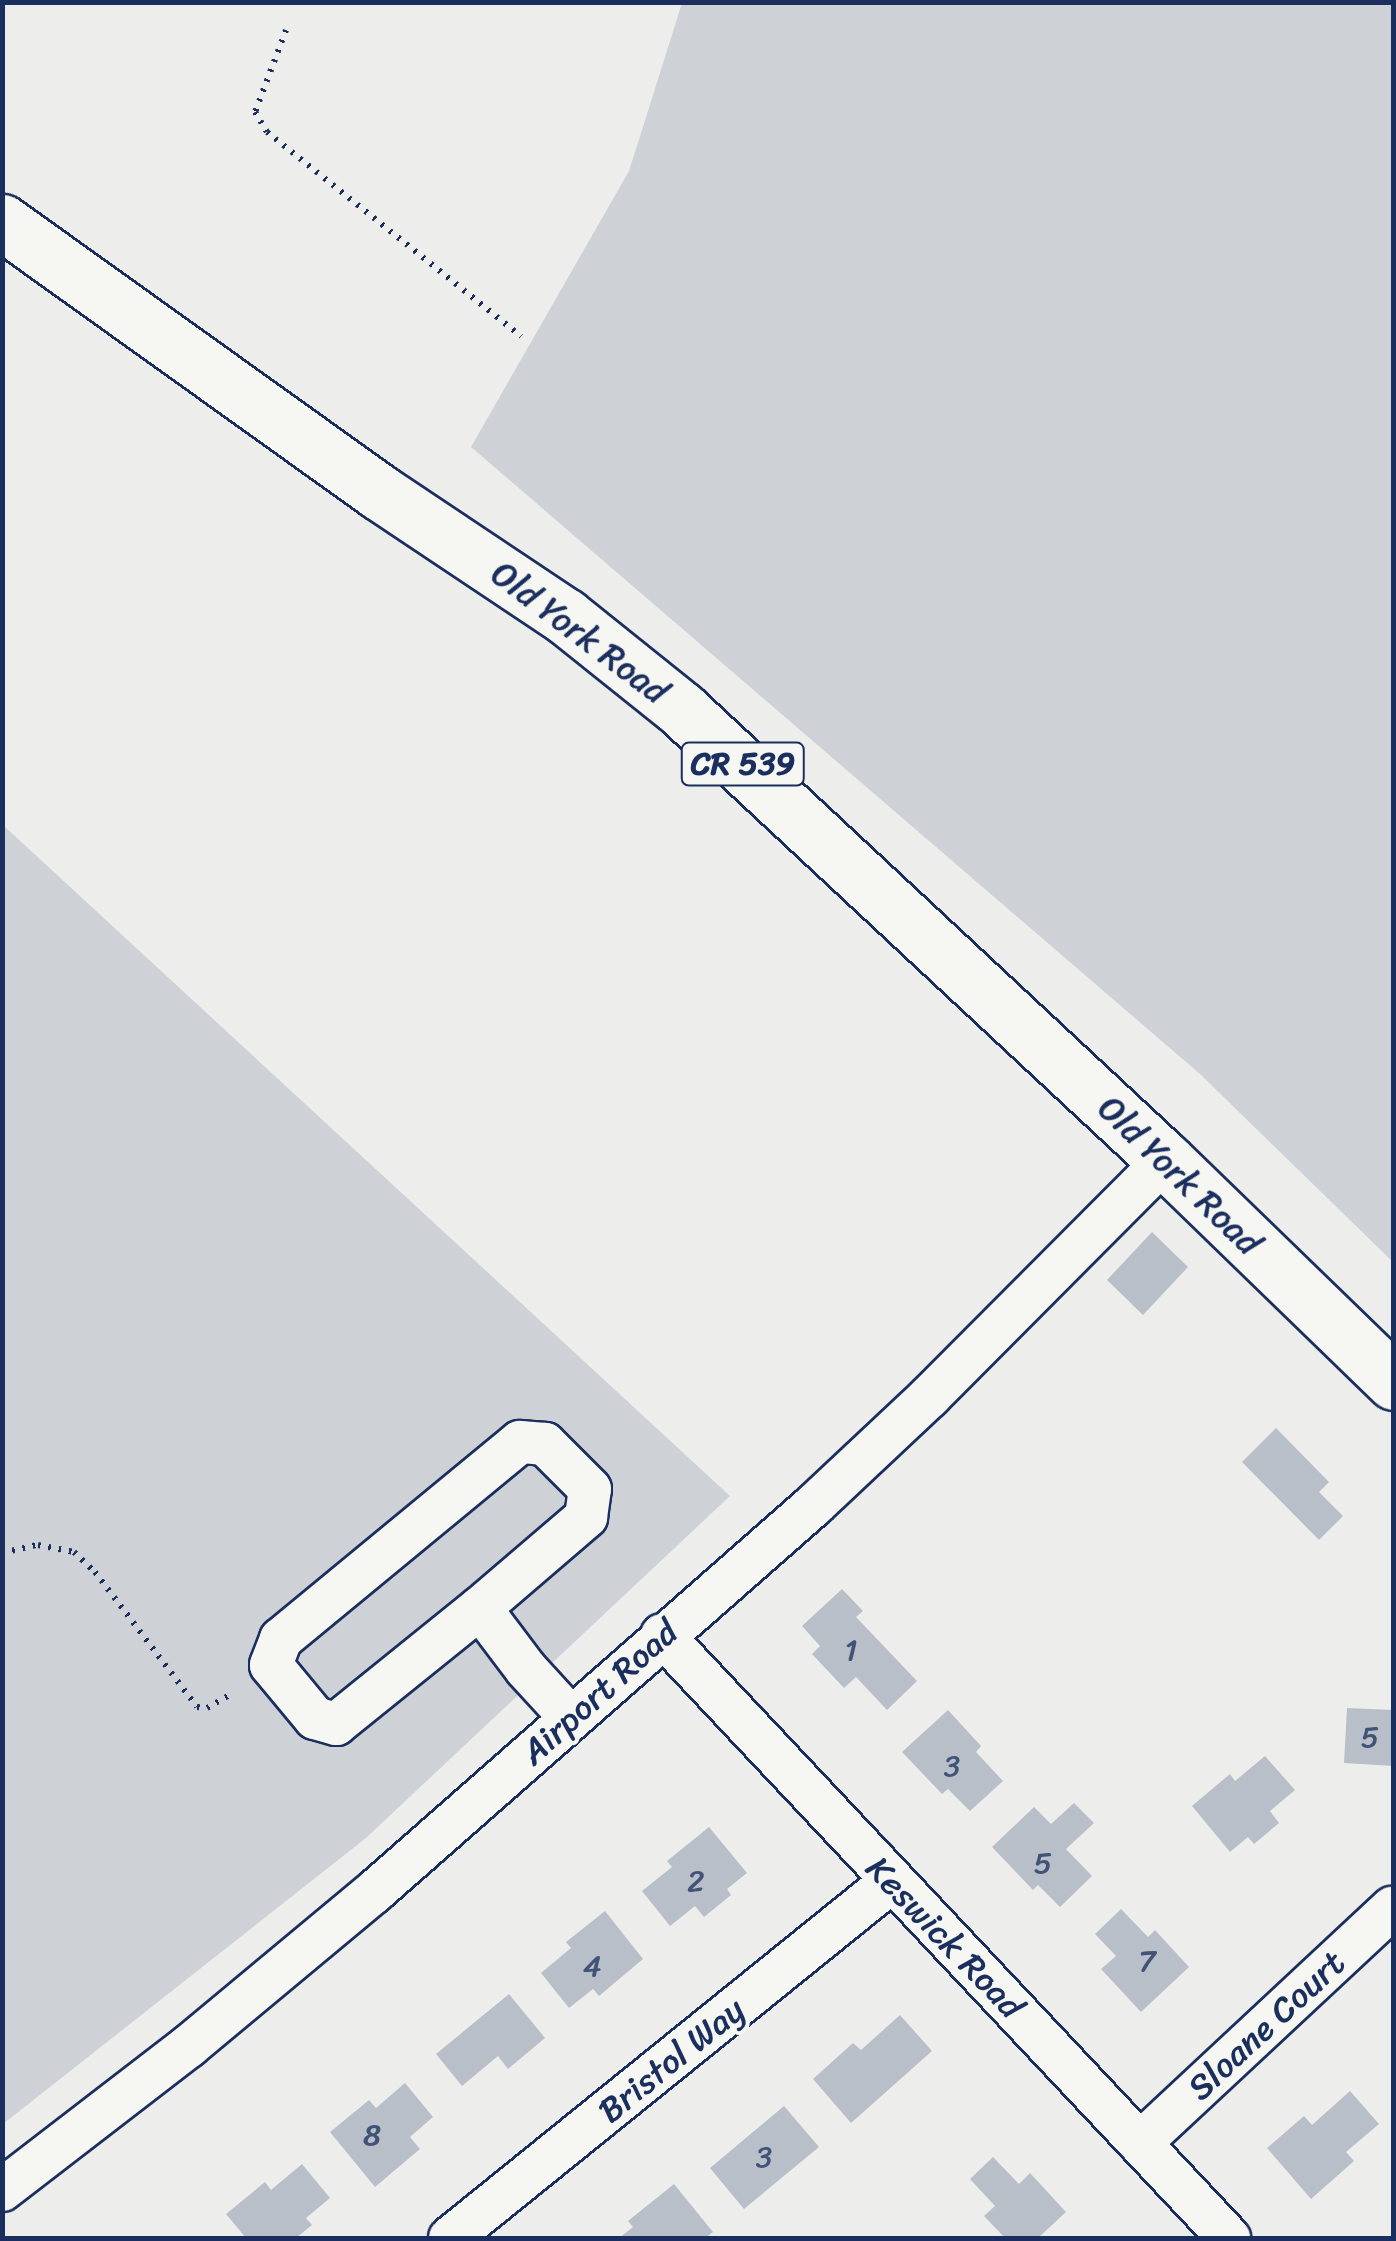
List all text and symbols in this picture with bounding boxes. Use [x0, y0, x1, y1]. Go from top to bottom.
street label: Old York Road [483, 552, 677, 712]
road number: CR 539 [680, 737, 806, 791]
street label: Old York Road [1090, 1087, 1270, 1263]
street label: Airport Road [512, 1610, 686, 1774]
house number: 1 [845, 1632, 857, 1668]
house number: 5 [1361, 1719, 1379, 1755]
house number: 3 [944, 1748, 960, 1784]
house number: 5 [1034, 1845, 1052, 1881]
street label: Keswick Road [857, 1847, 1033, 2027]
house number: 2 [687, 1863, 705, 1899]
street label: Sloane Court [1178, 1941, 1354, 2109]
house number: 7 [1138, 1943, 1156, 1979]
house number: 4 [583, 1948, 601, 1984]
street label: Bristol Way [589, 1988, 753, 2132]
house number: 8 [363, 2117, 381, 2153]
house number: 3 [756, 2139, 772, 2175]

